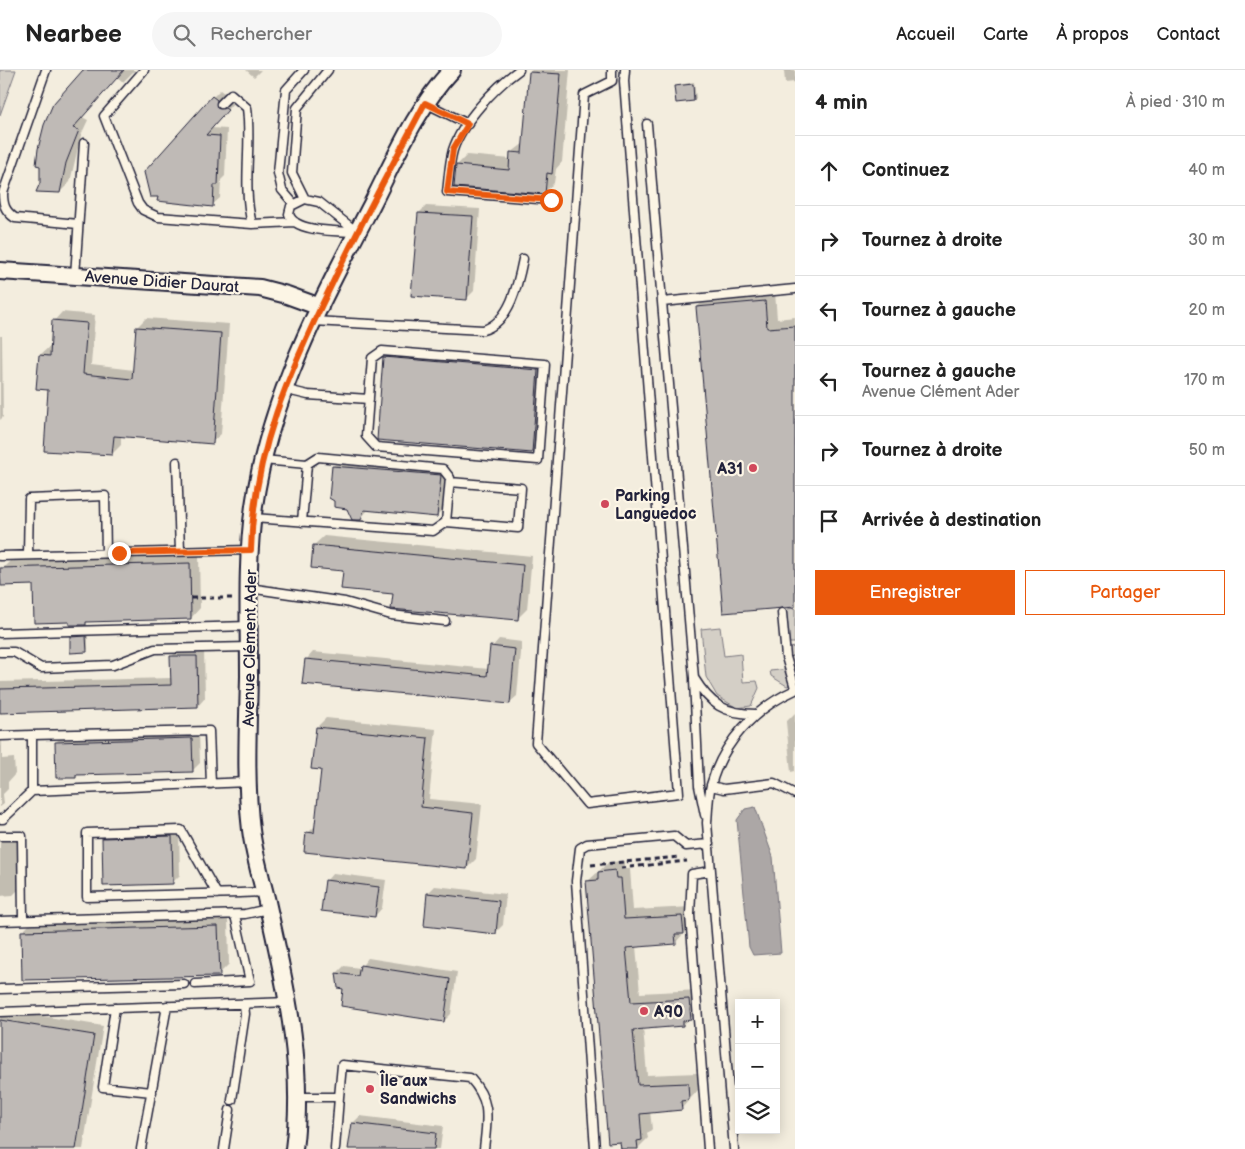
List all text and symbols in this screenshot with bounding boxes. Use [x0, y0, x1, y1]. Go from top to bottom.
search box [152, 12, 502, 57]
text: Nearbee [25, 20, 122, 49]
icon: search [170, 21, 198, 49]
text: Rechercher [210, 23, 312, 46]
text: Accueil [896, 24, 955, 45]
text: Carte [983, 24, 1028, 45]
text: À propos [1056, 24, 1129, 45]
text: Contact [1157, 24, 1220, 45]
text: 4 min [815, 90, 868, 115]
text: À pied · 310 m [1126, 93, 1225, 112]
icon: ahead [815, 157, 843, 185]
text: Continuez [862, 159, 949, 182]
text: 40 m [1188, 161, 1225, 180]
route start [540, 189, 563, 212]
icon: right [815, 227, 843, 255]
text: Tournez à droite [862, 229, 1003, 252]
text: 30 m [1188, 231, 1225, 250]
street label: Avenue Didier Daurat [84, 268, 240, 297]
icon: left [815, 297, 843, 325]
text: Tournez à gauche [862, 299, 1016, 322]
text: 20 m [1189, 301, 1225, 320]
text: Tournez à gauche [862, 360, 1016, 383]
icon: left [815, 367, 843, 395]
text: 170 m [1184, 371, 1225, 390]
text: Avenue Clément Ader [862, 383, 1019, 402]
icon: right [815, 437, 843, 465]
text: Tournez à droite [862, 439, 1003, 462]
text: 50 m [1189, 441, 1225, 460]
place label: A31 [716, 460, 743, 479]
marker: A31 [747, 462, 759, 474]
place label: Parking Languedoc [615, 487, 697, 524]
marker: Parking Languedoc [599, 498, 611, 510]
icon: arrive [815, 507, 843, 535]
text: Arrivée à destination [862, 509, 1041, 532]
route end [108, 542, 131, 565]
street label: Avenue Clément Ader [240, 569, 261, 727]
button: Enregistrer [815, 570, 1015, 615]
button: Partager [1025, 570, 1225, 615]
map controls [735, 999, 780, 1134]
button: + [735, 999, 780, 1044]
place label: A90 [653, 1003, 683, 1022]
marker: A90 [638, 1005, 650, 1017]
button: − [735, 1044, 780, 1089]
place label: Île aux Sandwichs [379, 1069, 457, 1109]
marker: Île aux Sandwichs [364, 1083, 376, 1095]
button: layers [735, 1089, 780, 1134]

